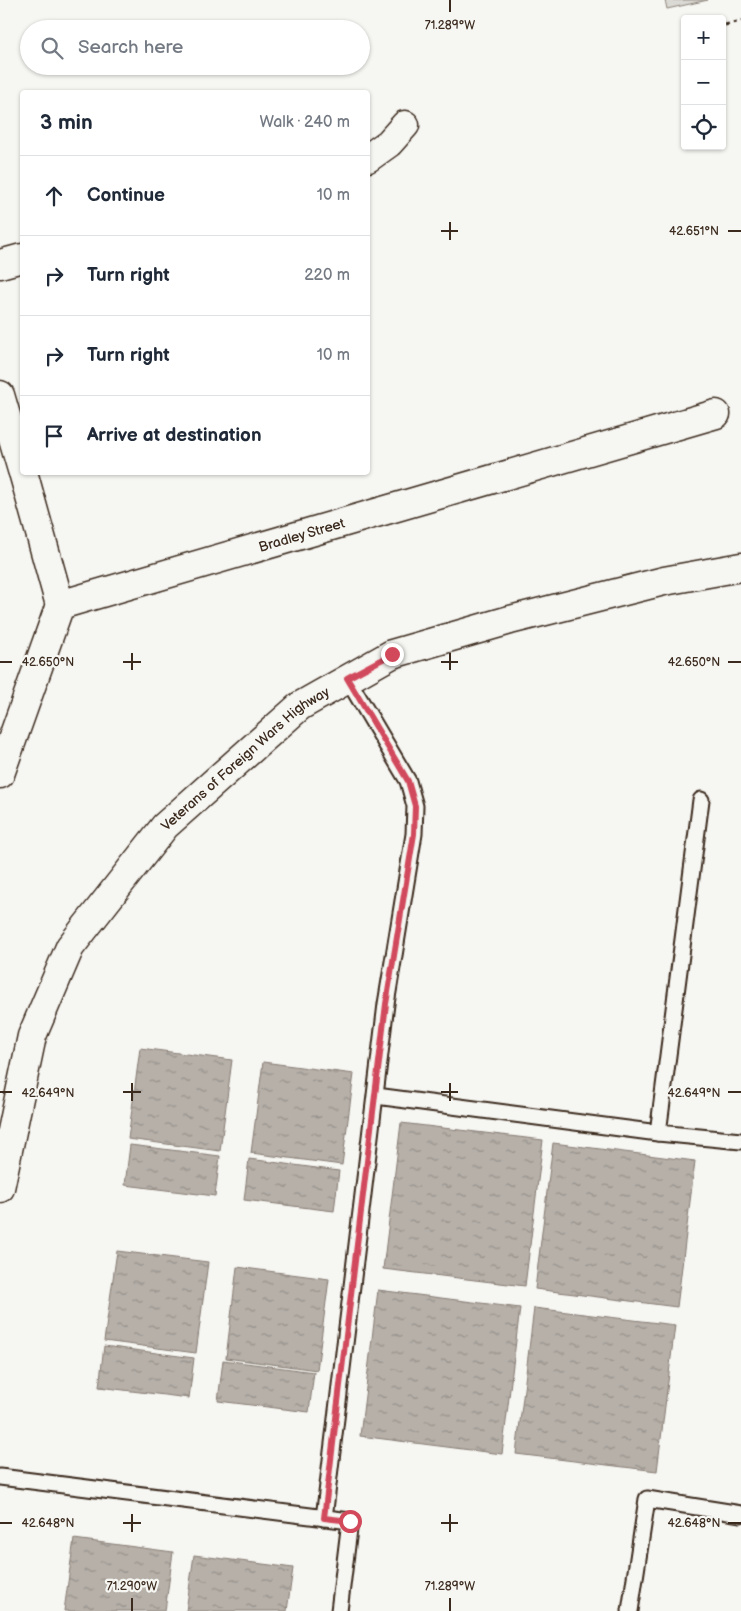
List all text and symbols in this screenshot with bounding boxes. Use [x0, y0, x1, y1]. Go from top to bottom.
map controls [681, 15, 726, 150]
button: + [681, 15, 726, 60]
text: 71.289°W [425, 18, 475, 33]
search box [20, 20, 370, 75]
icon: search [38, 34, 66, 62]
text: Search here [78, 36, 183, 59]
button: − [681, 60, 726, 105]
button: locate [681, 105, 726, 150]
text: 3 min [40, 110, 93, 135]
text: Walk · 240 m [260, 113, 350, 132]
icon: ahead [40, 182, 68, 210]
text: Continue [87, 184, 165, 207]
text: 10 m [317, 186, 350, 205]
text: 42.651°N [669, 224, 719, 239]
icon: right [40, 262, 68, 290]
text: Turn right [87, 264, 170, 287]
text: 220 m [304, 266, 350, 285]
icon: right [40, 342, 68, 370]
text: Turn right [87, 344, 170, 367]
text: 10 m [317, 346, 350, 365]
icon: arrive [40, 422, 68, 450]
text: Arrive at destination [87, 424, 262, 447]
street label: Bradley Street [257, 514, 348, 556]
route end [381, 643, 404, 666]
text: 42.650°N [22, 655, 74, 670]
text: 42.650°N [668, 655, 720, 670]
street label: Veterans of Foreign Wars Highway [158, 683, 333, 834]
text: 42.649°N [22, 1086, 74, 1101]
text: 42.649°N [668, 1086, 720, 1101]
route start [339, 1510, 362, 1533]
text: 42.648°N [22, 1516, 74, 1531]
text: 42.648°N [668, 1516, 720, 1531]
text: 71.290°W [107, 1579, 157, 1594]
text: 71.289°W [425, 1579, 475, 1594]

